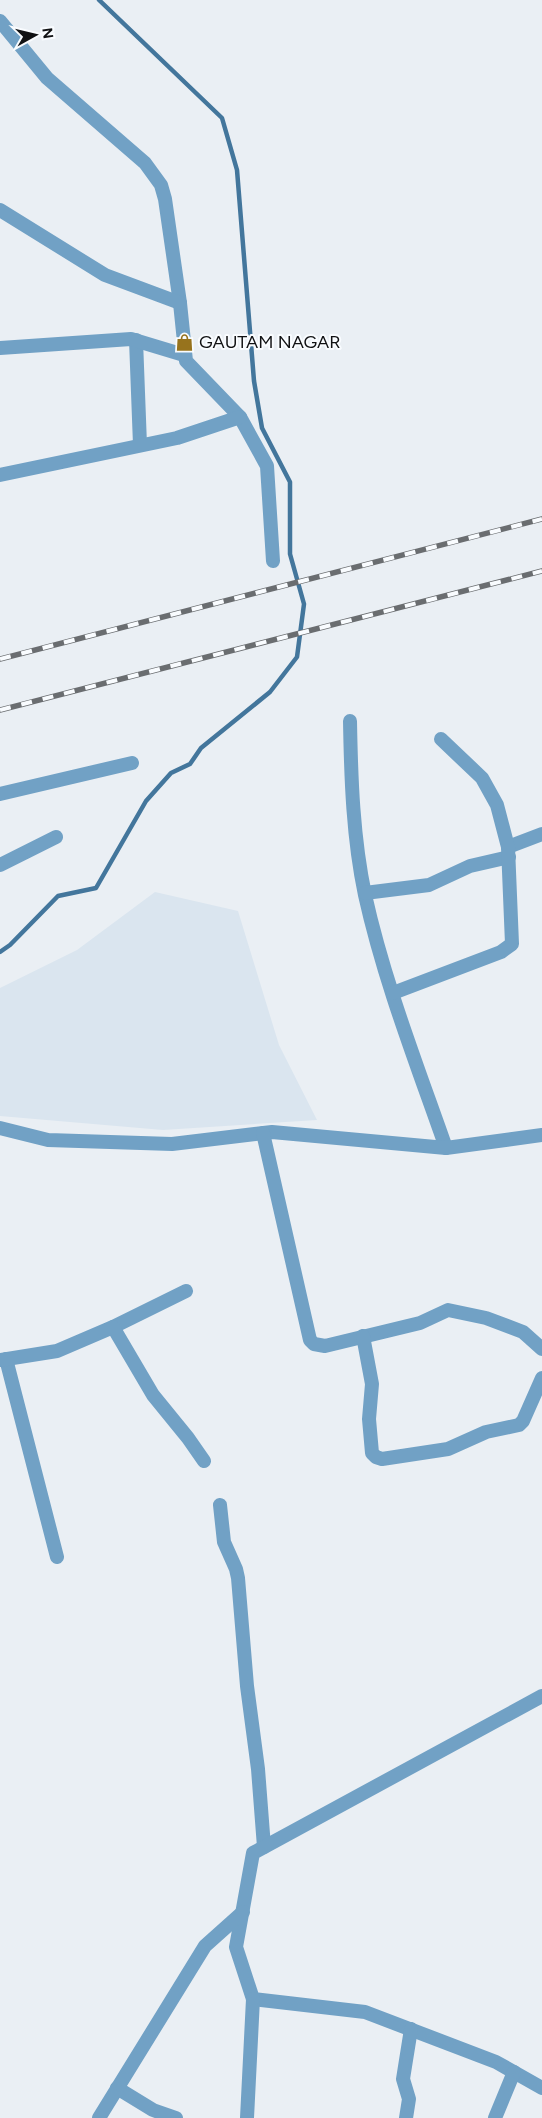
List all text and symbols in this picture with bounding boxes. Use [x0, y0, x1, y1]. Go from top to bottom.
north arrow [10, 10, 60, 60]
text: N [38, 27, 57, 40]
place label: GAUTAM NAGAR [199, 331, 341, 353]
shop icon: GAUTAM NAGAR [175, 332, 195, 352]

